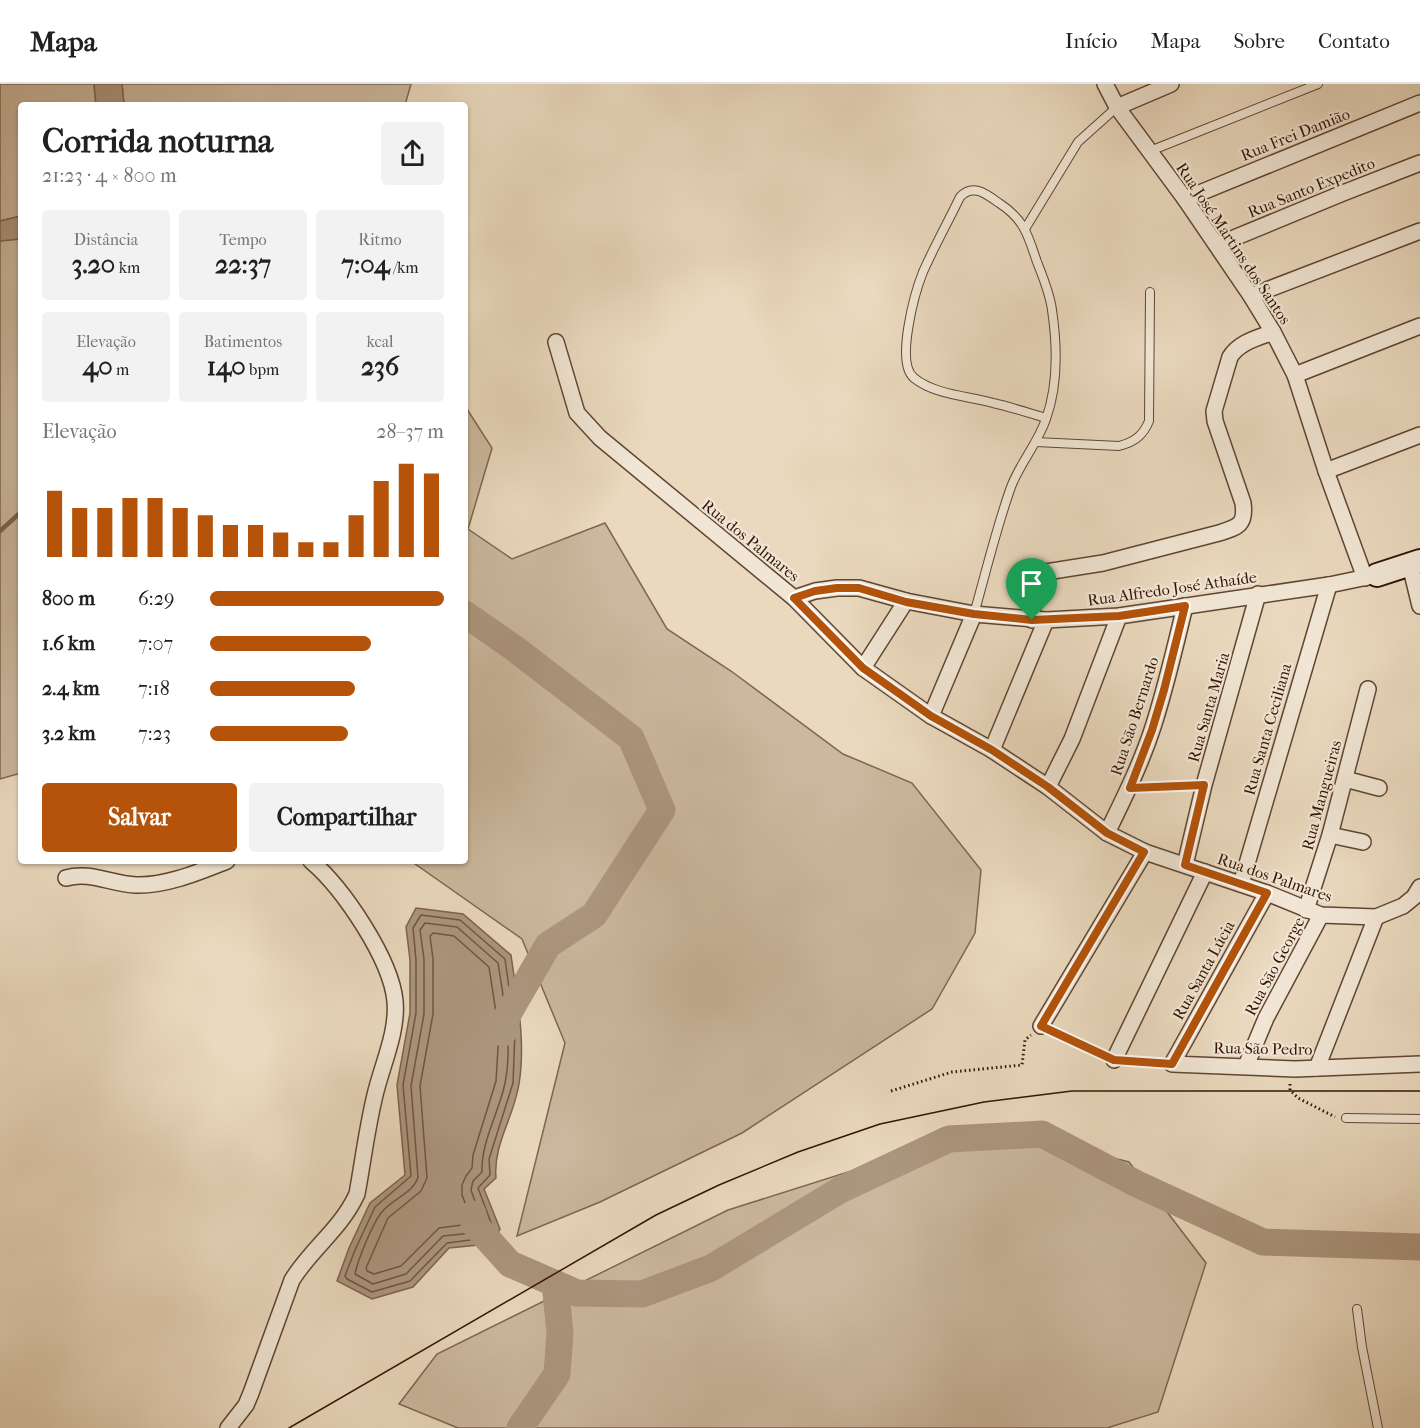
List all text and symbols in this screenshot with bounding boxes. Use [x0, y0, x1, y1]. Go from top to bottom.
text: Mapa [30, 25, 97, 58]
text: Início [1065, 29, 1117, 53]
text: Mapa [1150, 29, 1200, 53]
text: Sobre [1233, 29, 1285, 53]
text: Contato [1318, 29, 1390, 53]
street label: Rua Frei Damião [1238, 104, 1352, 165]
text: Corrida noturna [42, 122, 273, 161]
button: share [381, 122, 444, 185]
street label: Rua Santo Expedito [1245, 153, 1377, 222]
street label: Rua José Martins dos Santos [1172, 159, 1295, 328]
text: 21:23 · 4 × 800 m [42, 164, 177, 187]
text: Distância [74, 230, 138, 249]
text: Tempo [219, 230, 267, 249]
text: Ritmo [358, 230, 402, 249]
text: 3.20 [72, 249, 115, 280]
text: 22:37 [215, 249, 271, 280]
text: 7:04 [341, 249, 390, 280]
text: km [115, 258, 140, 277]
text: /km [390, 258, 419, 277]
text: Elevação [76, 332, 136, 351]
text: Batimentos [204, 332, 282, 351]
text: kcal [367, 332, 393, 351]
text: 40 [83, 351, 112, 382]
text: 140 [207, 351, 246, 382]
text: 236 [361, 351, 399, 382]
text: m [112, 360, 129, 379]
text: bpm [246, 360, 279, 379]
text: Elevação [42, 420, 117, 443]
text: 28–37 m [376, 420, 444, 443]
street label: Rua dos Palmares [698, 495, 803, 586]
pin [1006, 558, 1057, 620]
icon: arrive [1015, 567, 1048, 600]
street label: Rua Alfredo José Athaíde [1086, 567, 1258, 610]
text: 800 m [42, 587, 95, 610]
text: 6:29 [138, 587, 174, 610]
text: 1.6 km [42, 632, 95, 655]
text: 7:07 [138, 632, 173, 655]
street label: Rua Santa Maria [1184, 649, 1233, 764]
street label: Rua São Bernardo [1106, 654, 1163, 778]
street label: Rua Santa Ceciliana [1240, 660, 1296, 797]
text: 2.4 km [42, 677, 100, 700]
text: 7:18 [138, 677, 170, 700]
text: 3.2 km [42, 722, 96, 745]
text: 7:23 [138, 722, 171, 745]
street label: Rua Mangueiras [1298, 738, 1345, 852]
button: Salvar [42, 783, 237, 852]
button: Compartilhar [249, 783, 444, 852]
street label: Rua dos Palmares [1215, 849, 1335, 906]
street label: Rua São George [1240, 914, 1308, 1019]
street label: Rua Santa Lúcia [1168, 917, 1239, 1023]
street label: Rua São Pedro [1213, 1038, 1313, 1059]

